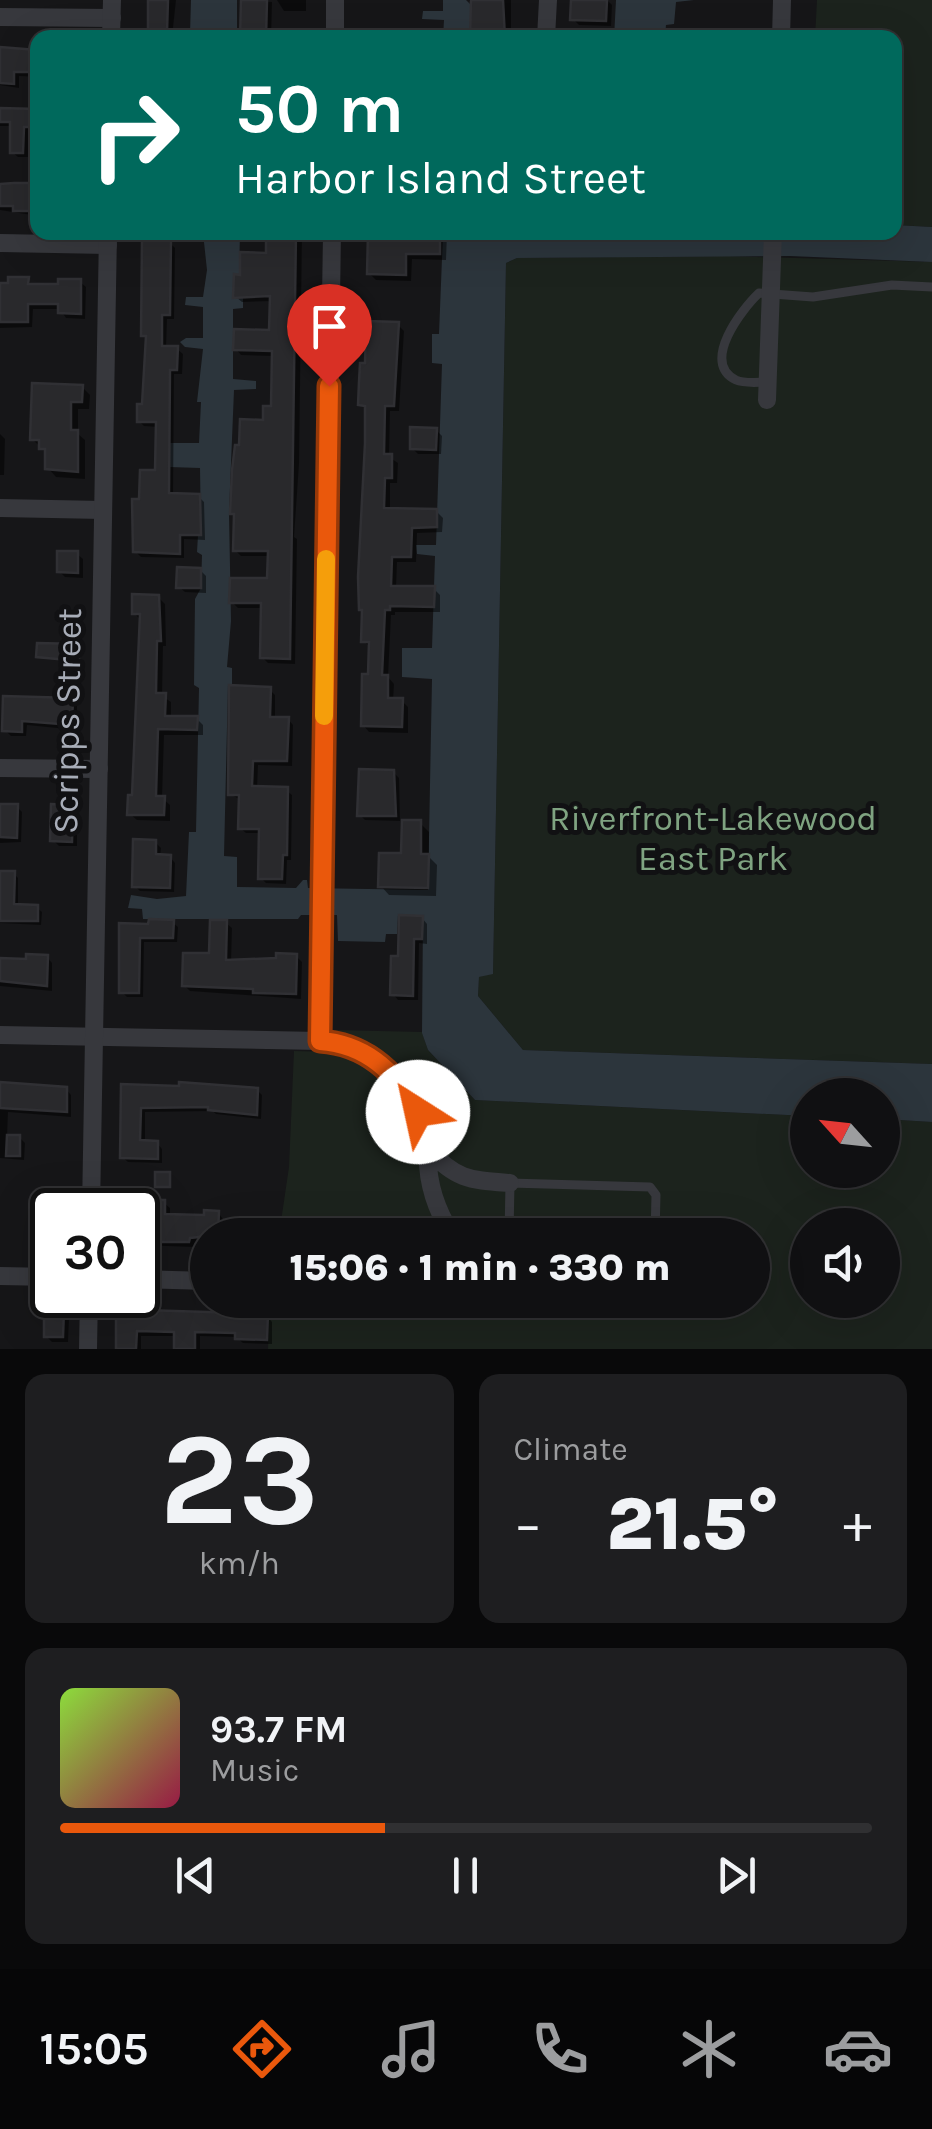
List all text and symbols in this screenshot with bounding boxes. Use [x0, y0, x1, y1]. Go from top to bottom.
text: 50 m [235, 68, 404, 150]
icon: right [70, 70, 200, 200]
text: Harbor Island Street [235, 152, 646, 204]
pin [287, 284, 372, 387]
icon: arrive [302, 299, 357, 354]
street label: Scripps Street [45, 608, 90, 834]
park label: Riverfront-Lakewood East Park [549, 798, 877, 879]
position arrow [366, 1060, 470, 1164]
north arrow [790, 1078, 900, 1188]
map controls [790, 1078, 900, 1318]
speed limit sign: 30 [30, 1188, 160, 1318]
button: sound [790, 1208, 900, 1318]
text: 15:06 · 1 min · 330 m [289, 1245, 671, 1290]
text: 23 [159, 1404, 319, 1556]
text: Climate [514, 1431, 628, 1468]
text: 21.5° [606, 1480, 779, 1568]
text: − [514, 1492, 542, 1556]
text: + [843, 1492, 872, 1556]
text: km/h [199, 1545, 280, 1582]
text: 93.7 FM [210, 1707, 348, 1752]
text: Music [210, 1752, 299, 1789]
icon: previous [168, 1848, 223, 1903]
icon: pause [438, 1848, 493, 1903]
icon: next [709, 1848, 764, 1903]
icon: directions [227, 2014, 297, 2084]
icon: music [376, 2014, 446, 2084]
icon: phone [525, 2014, 595, 2084]
icon: climate [674, 2014, 744, 2084]
icon: car [823, 2014, 893, 2084]
text: 15:05 [39, 2023, 148, 2075]

